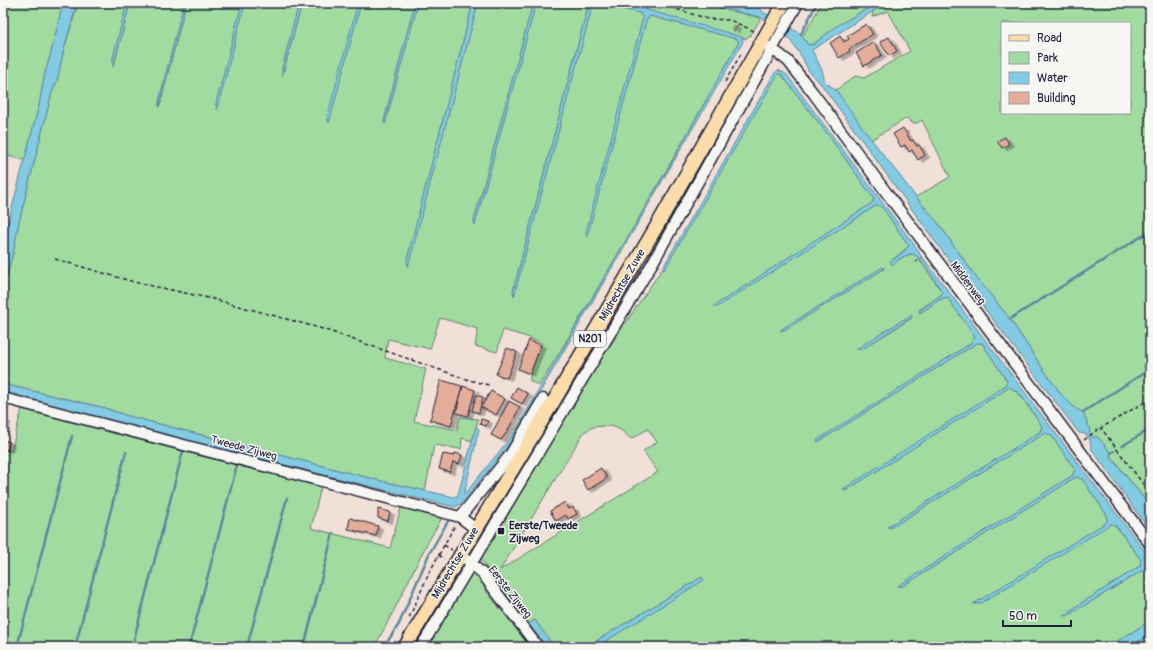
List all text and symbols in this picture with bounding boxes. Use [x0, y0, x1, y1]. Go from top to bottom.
legend [1001, 22, 1131, 114]
text: Road [1037, 31, 1062, 46]
text: Park [1037, 51, 1058, 66]
text: Water [1037, 71, 1068, 86]
text: Building [1037, 91, 1076, 106]
street label: Mijdrechtse Zuwe [596, 246, 648, 323]
street label: Middenweg [948, 259, 989, 307]
road number: N201 [574, 331, 606, 347]
street label: Tweede Zijweg [209, 433, 279, 463]
place label: Eerste/Tweede Zijweg [509, 519, 578, 545]
street label: Mijdrechtse Zuwe [429, 524, 482, 601]
marker: Eerste/Tweede Zijweg [496, 526, 506, 536]
street label: Eerste Zijweg [486, 563, 535, 621]
scale bar [1003, 602, 1071, 628]
text: 50 m [1009, 609, 1037, 624]

